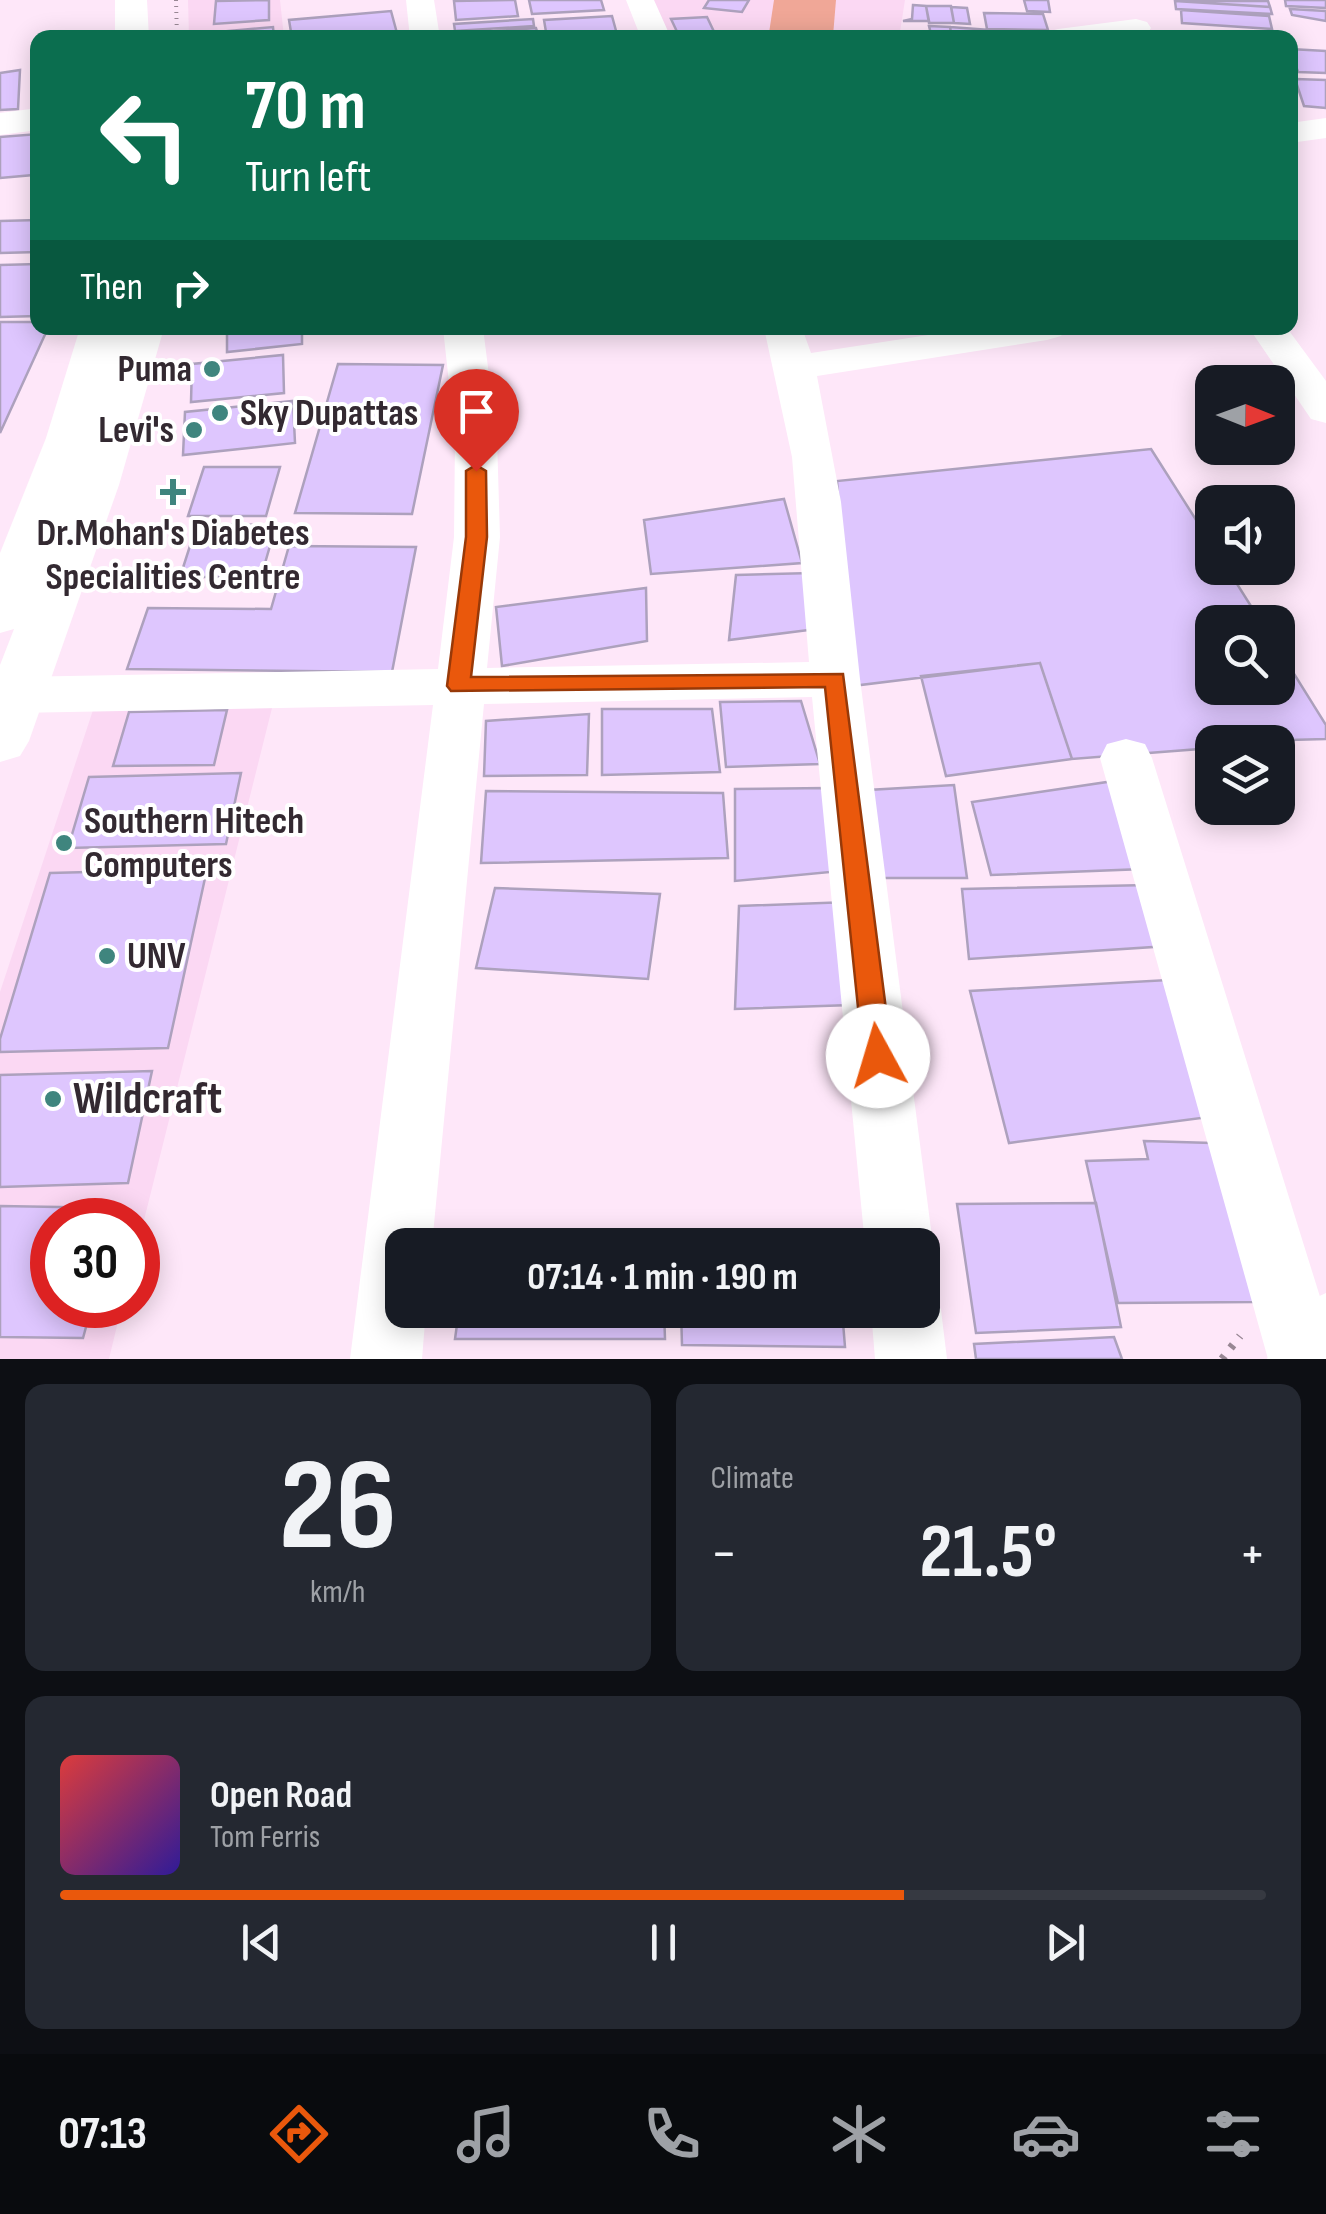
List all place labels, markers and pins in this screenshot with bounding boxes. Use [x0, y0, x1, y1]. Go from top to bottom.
place label: Puma [117, 347, 192, 392]
marker: Puma [201, 358, 223, 380]
pin [434, 369, 519, 472]
place label: Sky Dupattas [240, 391, 418, 436]
marker: Sky Dupattas [209, 402, 231, 424]
place label: Levi's [98, 408, 174, 453]
marker: Levi's [183, 419, 205, 441]
marker: Dr.Mohan's Diabetes Specialities Centre [160, 479, 186, 505]
place label: Dr.Mohan's Diabetes Specialities Centre [36, 511, 310, 600]
place label: Southern Hitech Computers [84, 799, 304, 888]
marker: Southern Hitech Computers [53, 832, 75, 854]
place label: UNV [127, 934, 186, 979]
marker: UNV [96, 945, 118, 967]
place label: Wildcraft [73, 1072, 222, 1127]
marker: Wildcraft [42, 1088, 64, 1110]

